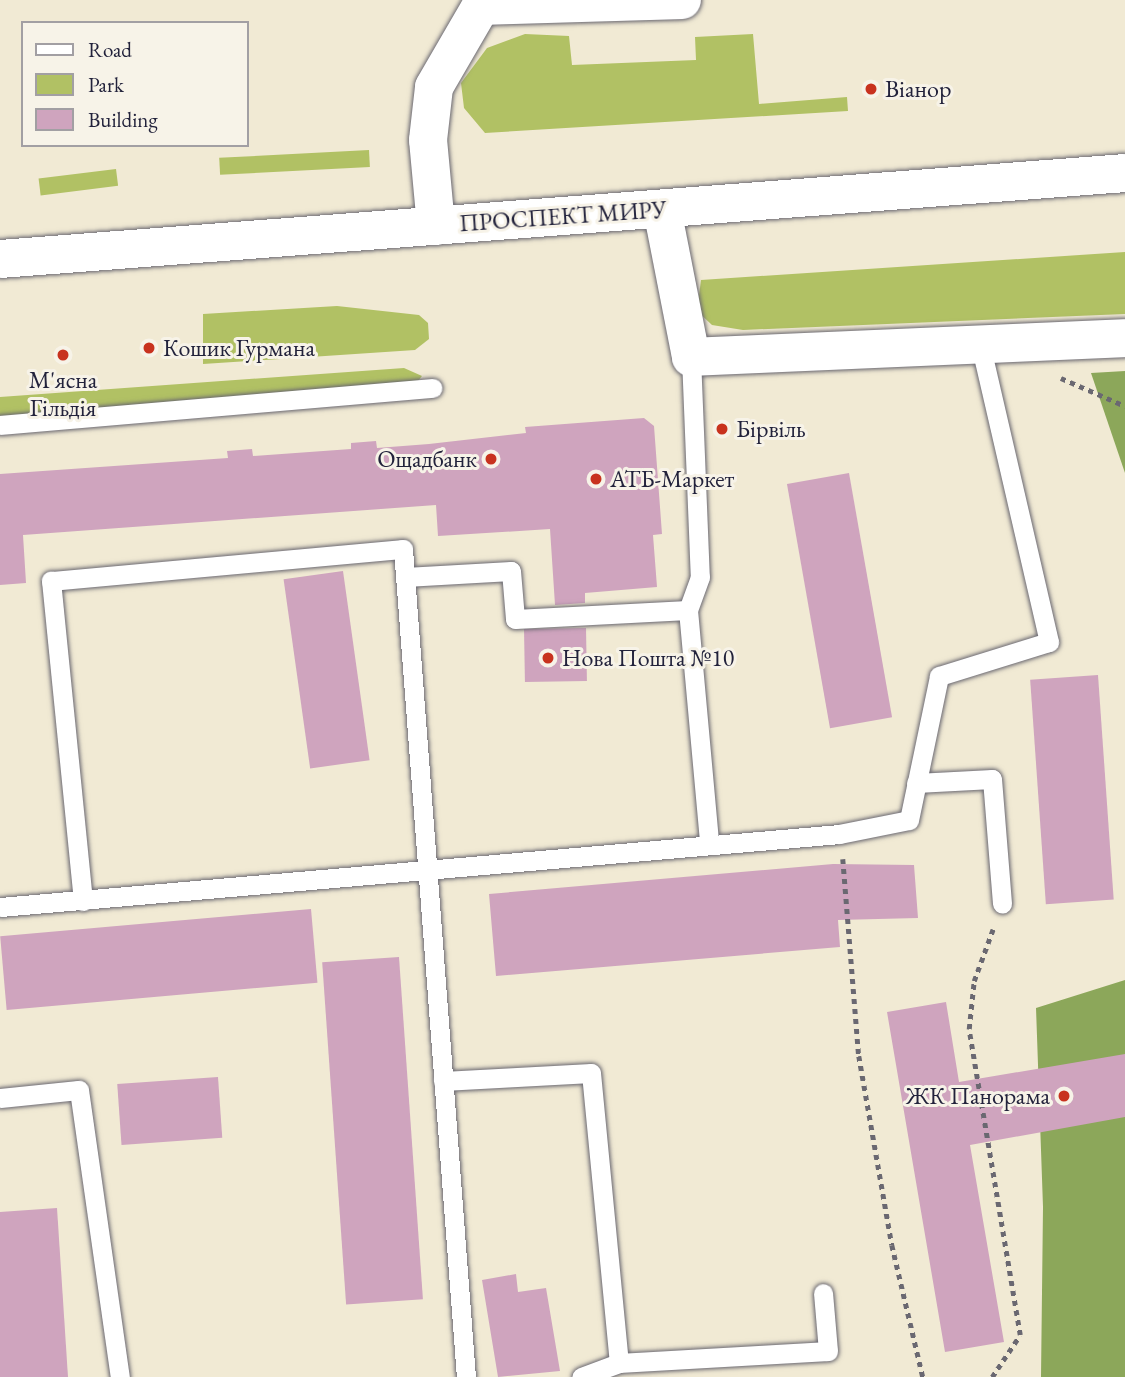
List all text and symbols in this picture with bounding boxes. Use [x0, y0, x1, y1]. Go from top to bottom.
legend [21, 21, 248, 147]
text: Road [88, 36, 132, 63]
text: Park [88, 71, 124, 98]
place label: Віанор [885, 75, 951, 103]
marker: Віанор [863, 81, 879, 97]
text: Building [88, 106, 158, 133]
street label: ПРОСПЕКТ МИРУ [458, 194, 668, 238]
place label: Кошик Гурмана [163, 334, 315, 362]
marker: Кошик Гурмана [141, 340, 157, 356]
marker: М'ясна Гільдія [55, 347, 71, 363]
place label: М'ясна Гільдія [29, 366, 97, 422]
place label: Бірвіль [736, 415, 806, 443]
marker: Бірвіль [714, 421, 730, 437]
place label: Ощадбанк [377, 445, 477, 473]
marker: Ощадбанк [483, 451, 499, 467]
place label: АТБ-Маркет [610, 465, 734, 493]
marker: АТБ-Маркет [588, 471, 604, 487]
place label: Нова Пошта №10 [562, 644, 734, 672]
marker: Нова Пошта №10 [540, 650, 556, 666]
place label: ЖК Панорама [906, 1082, 1050, 1110]
marker: ЖК Панорама [1056, 1088, 1072, 1104]

